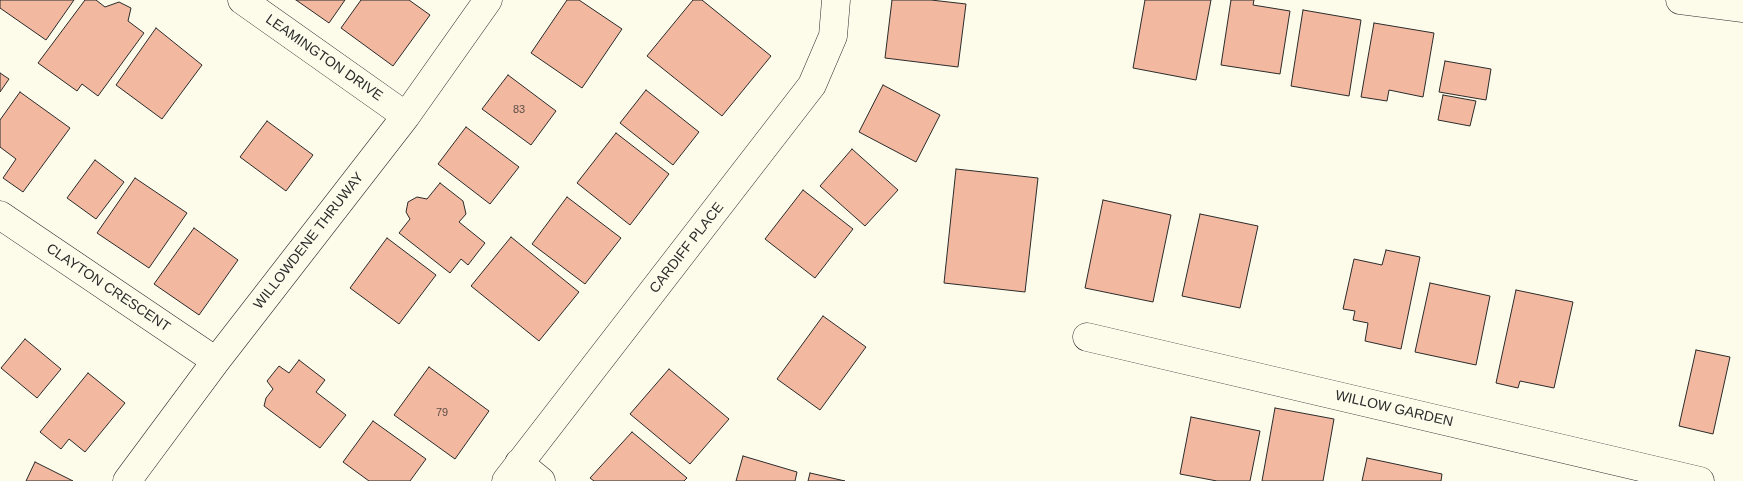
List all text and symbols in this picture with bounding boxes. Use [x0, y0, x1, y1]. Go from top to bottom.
street label: LEAMINGTON DRIVE [262, 11, 386, 105]
house number: 83 [513, 103, 525, 117]
street label: WILLOWDENE THRUWAY [250, 169, 368, 313]
street label: CARDIFF PLACE [646, 199, 728, 297]
street label: CLAYTON CRESCENT [43, 240, 173, 336]
street label: WILLOW GARDEN [1333, 387, 1455, 431]
house number: 79 [436, 406, 448, 420]

